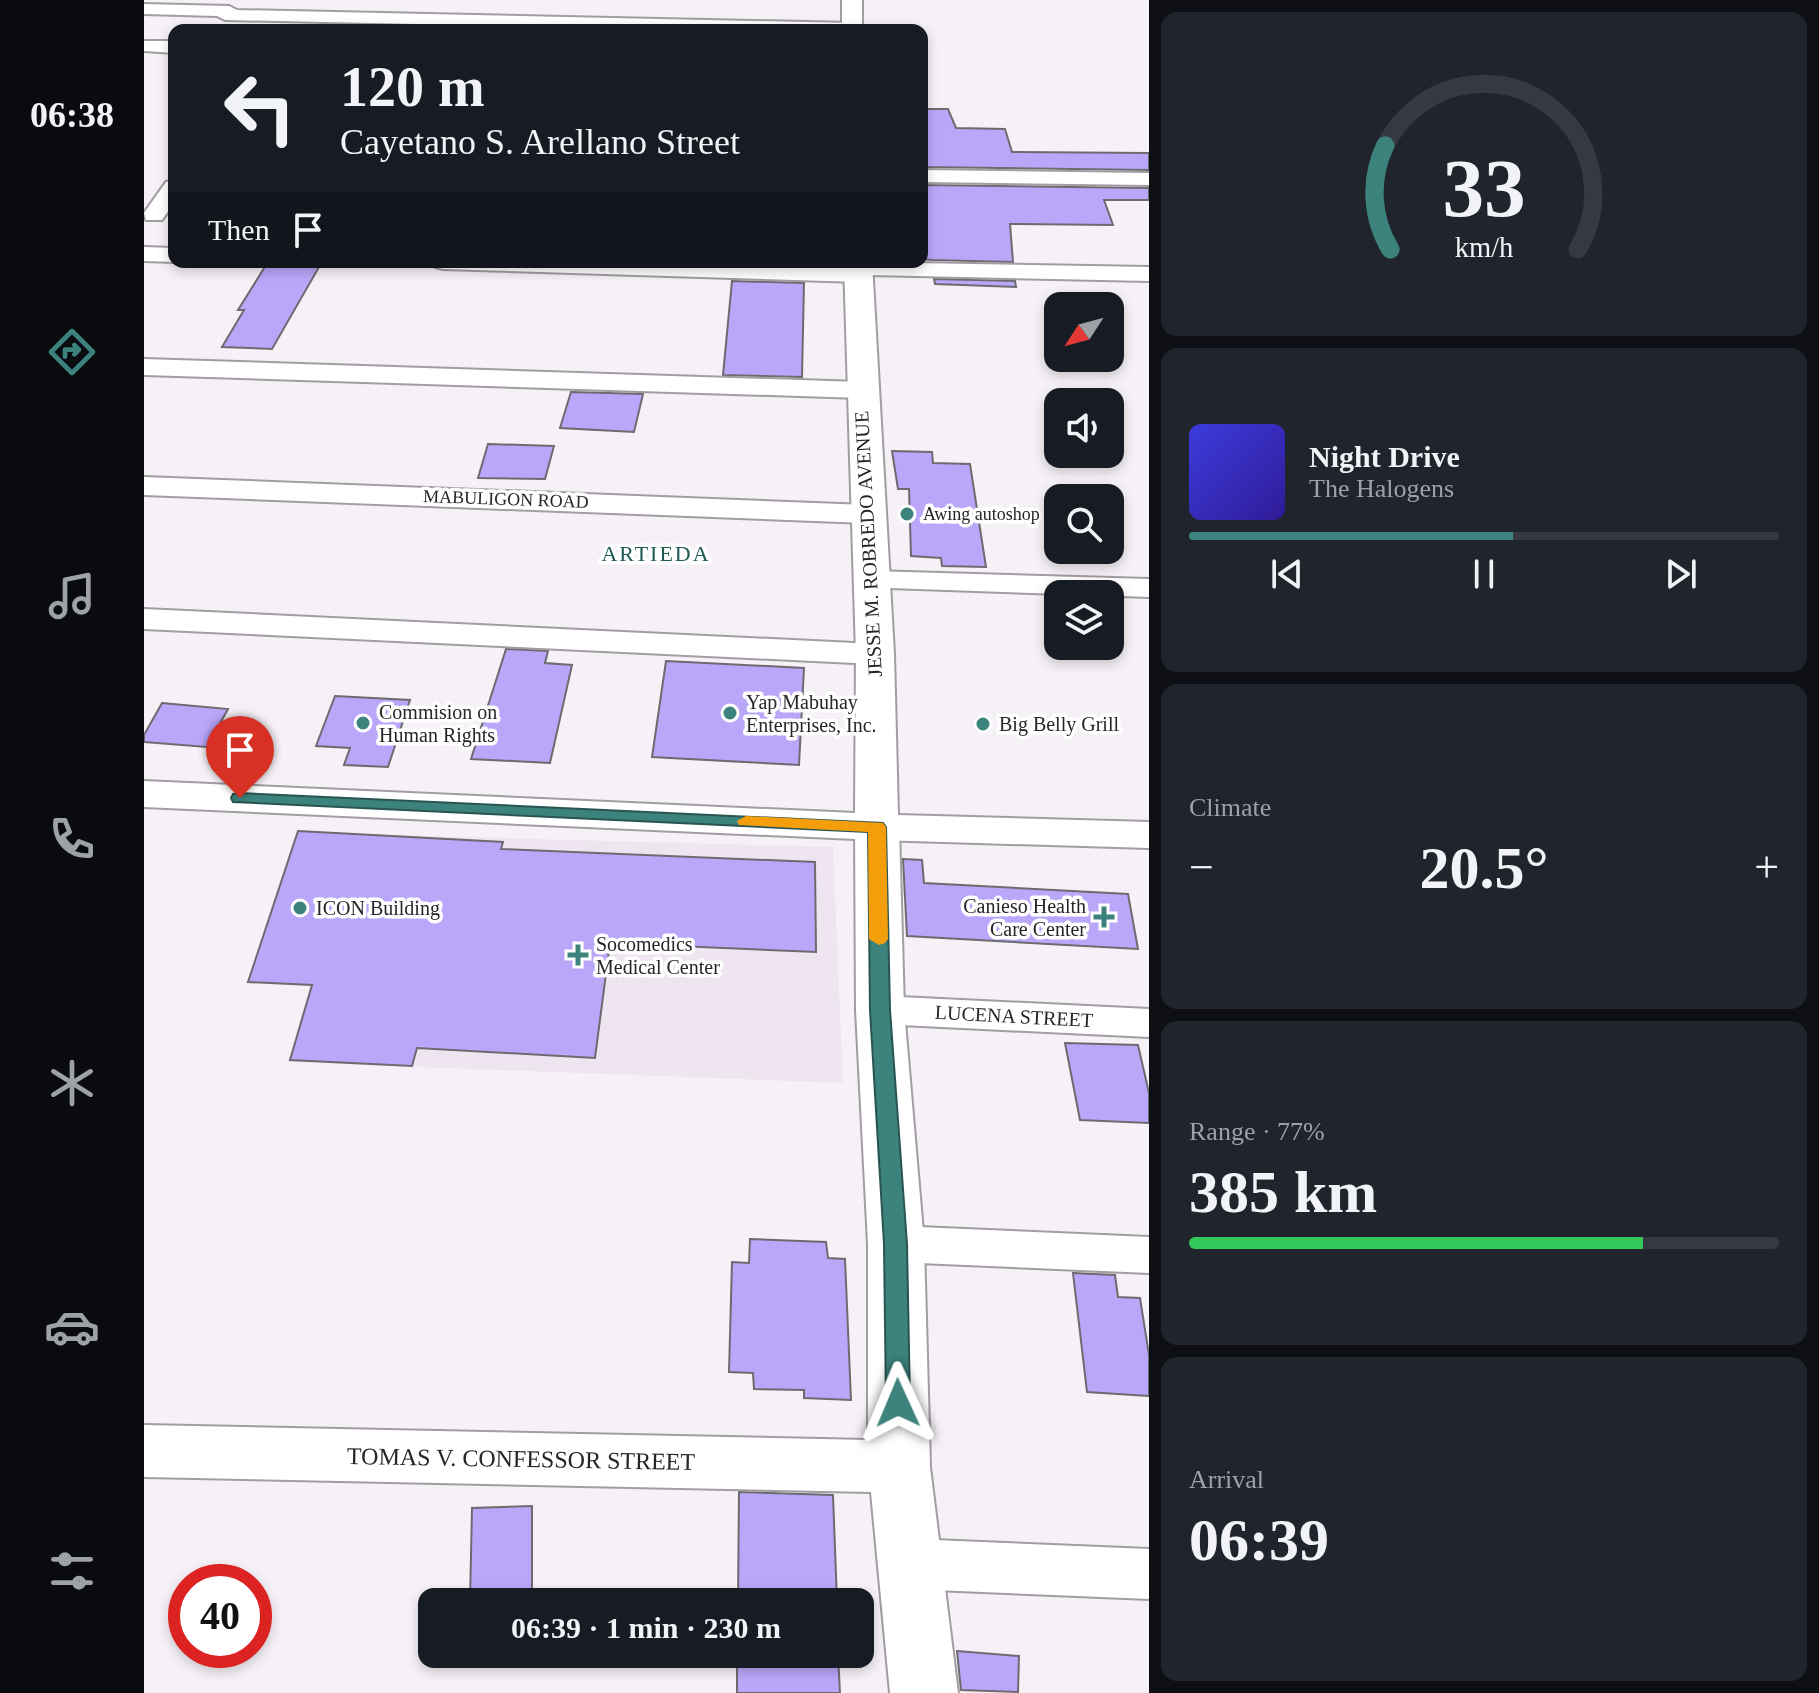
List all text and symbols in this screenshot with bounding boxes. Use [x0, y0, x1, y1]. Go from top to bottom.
icon: left [208, 56, 312, 160]
text: 120 m [340, 56, 485, 118]
text: 06:38 [30, 95, 114, 135]
text: Cayetano S. Arellano Street [340, 122, 740, 162]
text: 33 [1442, 142, 1526, 234]
icon: arrive [286, 208, 330, 252]
text: Then [208, 213, 270, 246]
text: km/h [1455, 232, 1513, 263]
north arrow [1044, 292, 1124, 372]
map controls [1044, 292, 1124, 660]
icon: directions [44, 324, 100, 380]
button: sound [1044, 388, 1124, 468]
street label: JESSE M. ROBREDO AVENUE [850, 410, 886, 678]
text: Night Drive [1309, 440, 1460, 473]
text: The Halogens [1309, 474, 1454, 503]
button: search [1044, 484, 1124, 564]
street label: MABULIGON ROAD [423, 486, 589, 512]
place label: Awing autoshop [923, 504, 1040, 524]
marker: Awing autoshop [898, 505, 916, 523]
district label: ARTIEDA [601, 541, 711, 566]
icon: previous [1265, 552, 1309, 596]
icon: pause [1462, 552, 1506, 596]
icon: next [1659, 552, 1703, 596]
icon: music [44, 568, 100, 624]
button: layers [1044, 580, 1124, 660]
place label: Yap Mabuhay Enterprises, Inc. [746, 691, 877, 737]
place label: Commision on Human Rights [379, 701, 497, 747]
marker: Yap Mabuhay Enterprises, Inc. [721, 704, 739, 722]
place label: Big Belly Grill [999, 713, 1119, 736]
marker: Commision on Human Rights [354, 714, 372, 732]
marker: Big Belly Grill [974, 715, 992, 733]
pin [206, 716, 274, 798]
icon: arrive [218, 728, 262, 772]
text: Climate [1189, 793, 1271, 822]
icon: phone [44, 811, 100, 867]
text: 20.5° [1420, 835, 1549, 901]
text: − [1189, 843, 1214, 892]
text: + [1754, 843, 1779, 892]
place label: Canieso Health Care Center [963, 895, 1086, 940]
place label: ICON Building [316, 897, 440, 920]
marker: ICON Building [291, 899, 309, 917]
marker: Canieso Health Care Center [1093, 906, 1115, 928]
place label: Socomedics Medical Center [596, 933, 720, 978]
marker: Socomedics Medical Center [567, 944, 589, 966]
street label: LUCENA STREET [934, 1001, 1094, 1031]
icon: climate [44, 1055, 100, 1111]
text: Range · 77% [1189, 1117, 1325, 1146]
text: 385 km [1189, 1159, 1377, 1225]
icon: car [44, 1299, 100, 1355]
position arrow [856, 1361, 940, 1445]
street label: TOMAS V. CONFESSOR STREET [347, 1443, 696, 1475]
text: Arrival [1189, 1465, 1264, 1494]
text: 06:39 [1189, 1507, 1329, 1573]
icon: filters [44, 1543, 100, 1599]
speed limit sign: 40 [168, 1564, 272, 1668]
text: 06:39 · 1 min · 230 m [511, 1611, 781, 1644]

